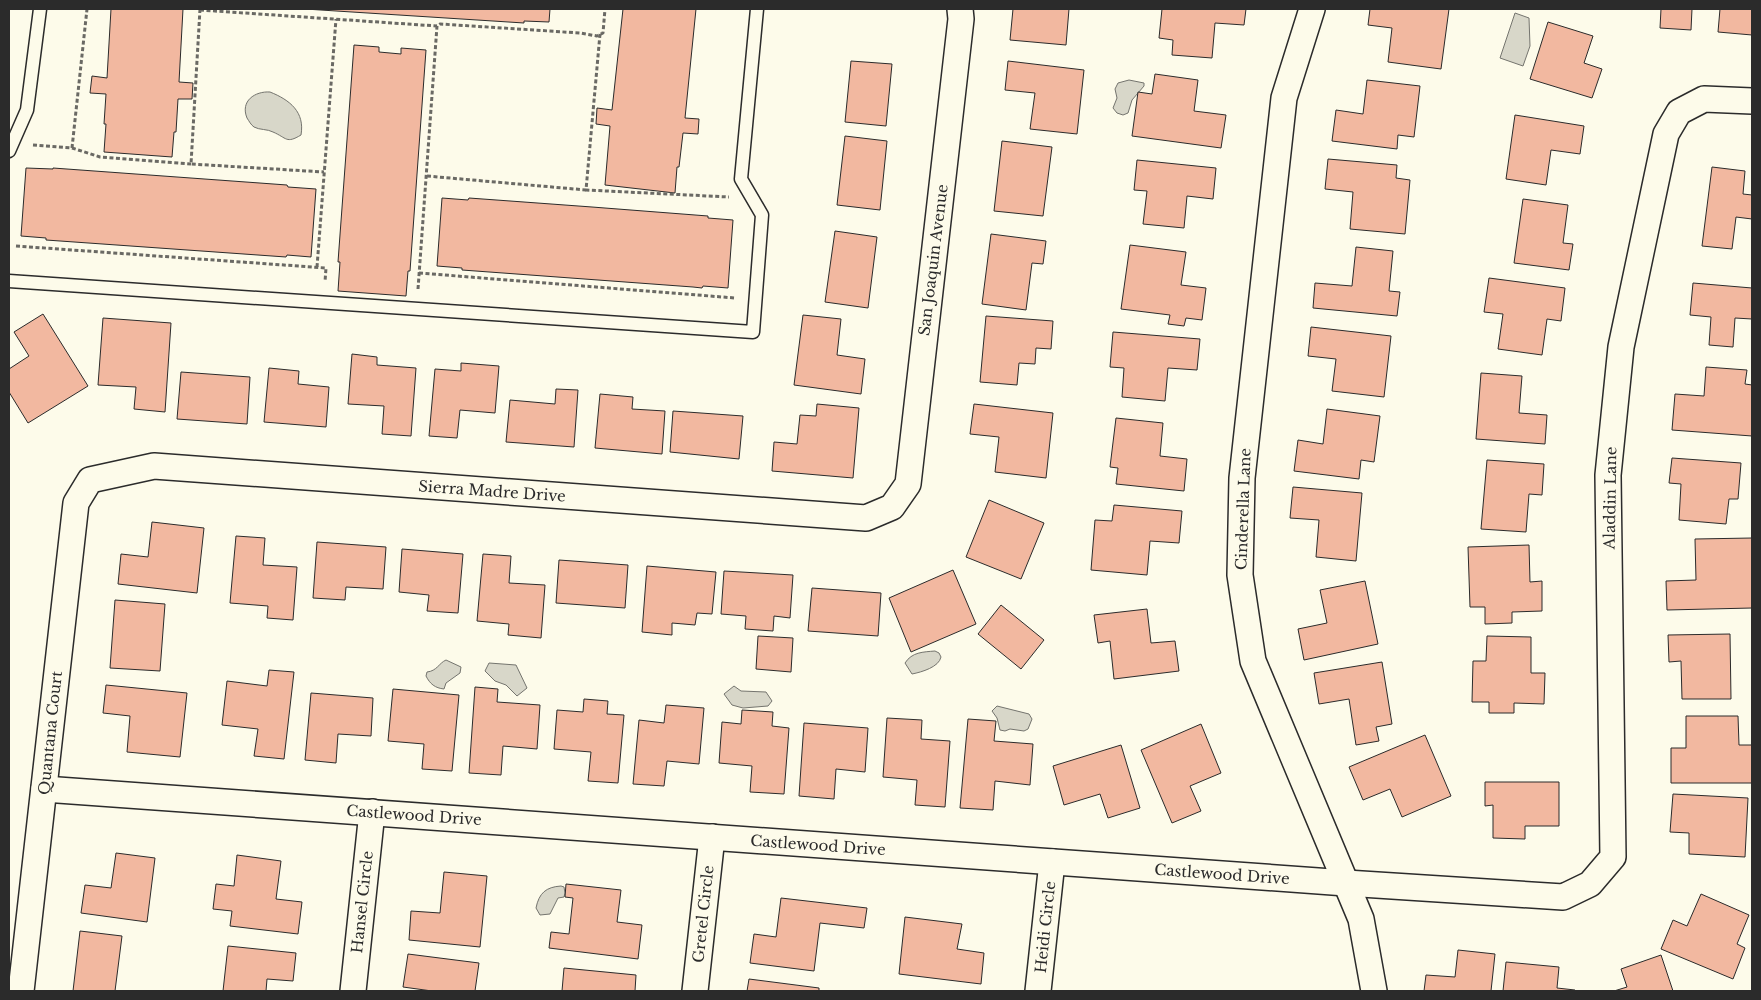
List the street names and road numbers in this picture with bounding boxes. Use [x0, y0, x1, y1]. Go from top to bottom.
street label: San Joaquin Avenue [914, 183, 952, 337]
street label: Aladdin Lane [1600, 446, 1620, 551]
street label: Cinderella Lane [1231, 448, 1255, 570]
street label: Sierra Madre Drive [418, 476, 566, 506]
street label: Quantana Court [34, 670, 66, 796]
street label: Castlewood Drive [346, 801, 482, 829]
street label: Castlewood Drive [750, 831, 886, 859]
street label: Hansel Circle [347, 850, 377, 954]
street label: Castlewood Drive [1154, 860, 1290, 888]
street label: Gretel Circle [688, 864, 718, 964]
street label: Heidi Circle [1031, 880, 1059, 974]

